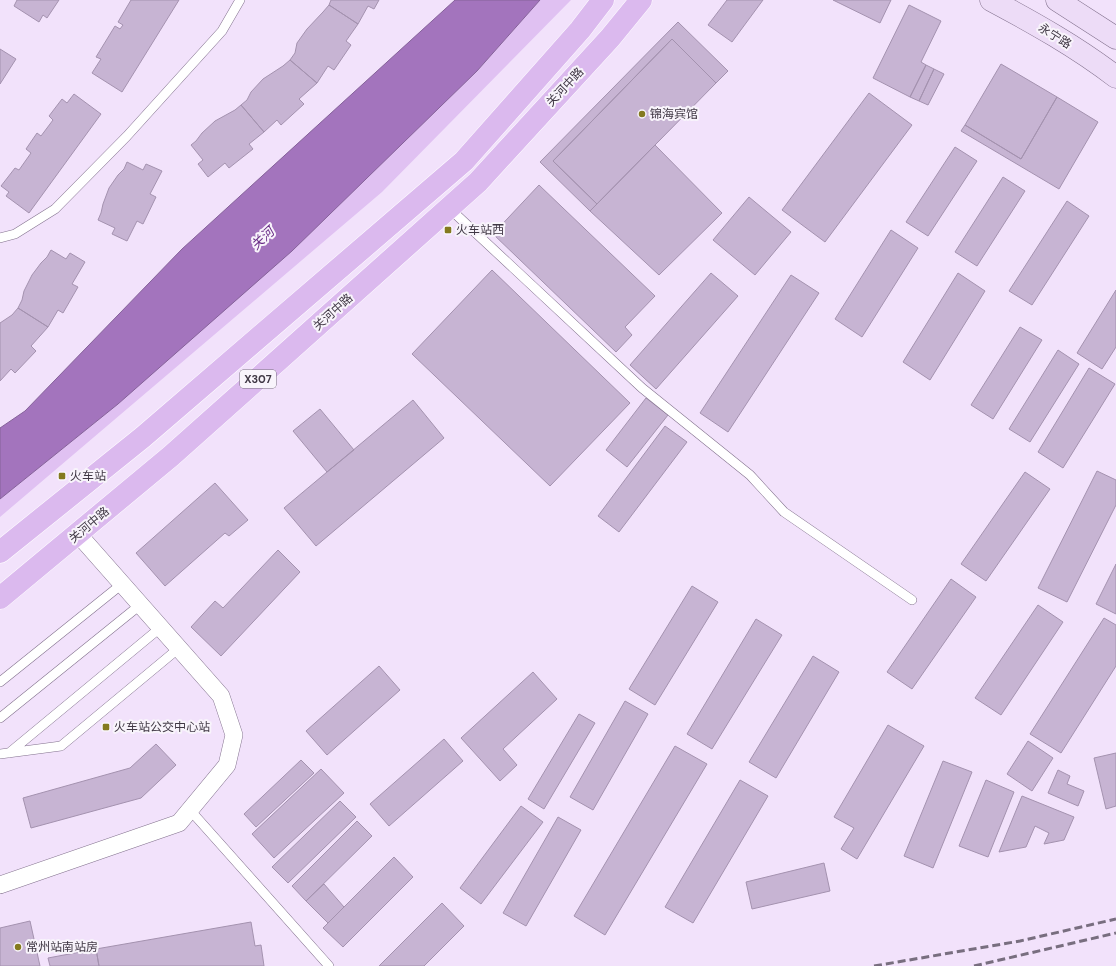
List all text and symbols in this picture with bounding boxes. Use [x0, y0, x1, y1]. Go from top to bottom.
street label: 永宁路 [1035, 20, 1075, 52]
street label: 关河中路 [543, 64, 587, 110]
place label: 锦海宾馆 [650, 106, 698, 122]
marker: 锦海宾馆 [637, 109, 647, 119]
water label: 关河 [247, 221, 280, 253]
place label: 火车站西 [456, 222, 504, 238]
marker: 火车站西 [443, 225, 453, 235]
street label: 关河中路 [310, 290, 356, 334]
road number: X307 [240, 370, 276, 388]
place label: 火车站 [70, 468, 106, 484]
marker: 火车站 [57, 471, 67, 481]
street label: 关河中路 [65, 503, 113, 547]
place label: 火车站公交中心站 [114, 719, 210, 735]
marker: 火车站公交中心站 [101, 722, 111, 732]
place label: 常州站南站房 [26, 939, 98, 955]
marker: 常州站南站房 [13, 942, 23, 952]

